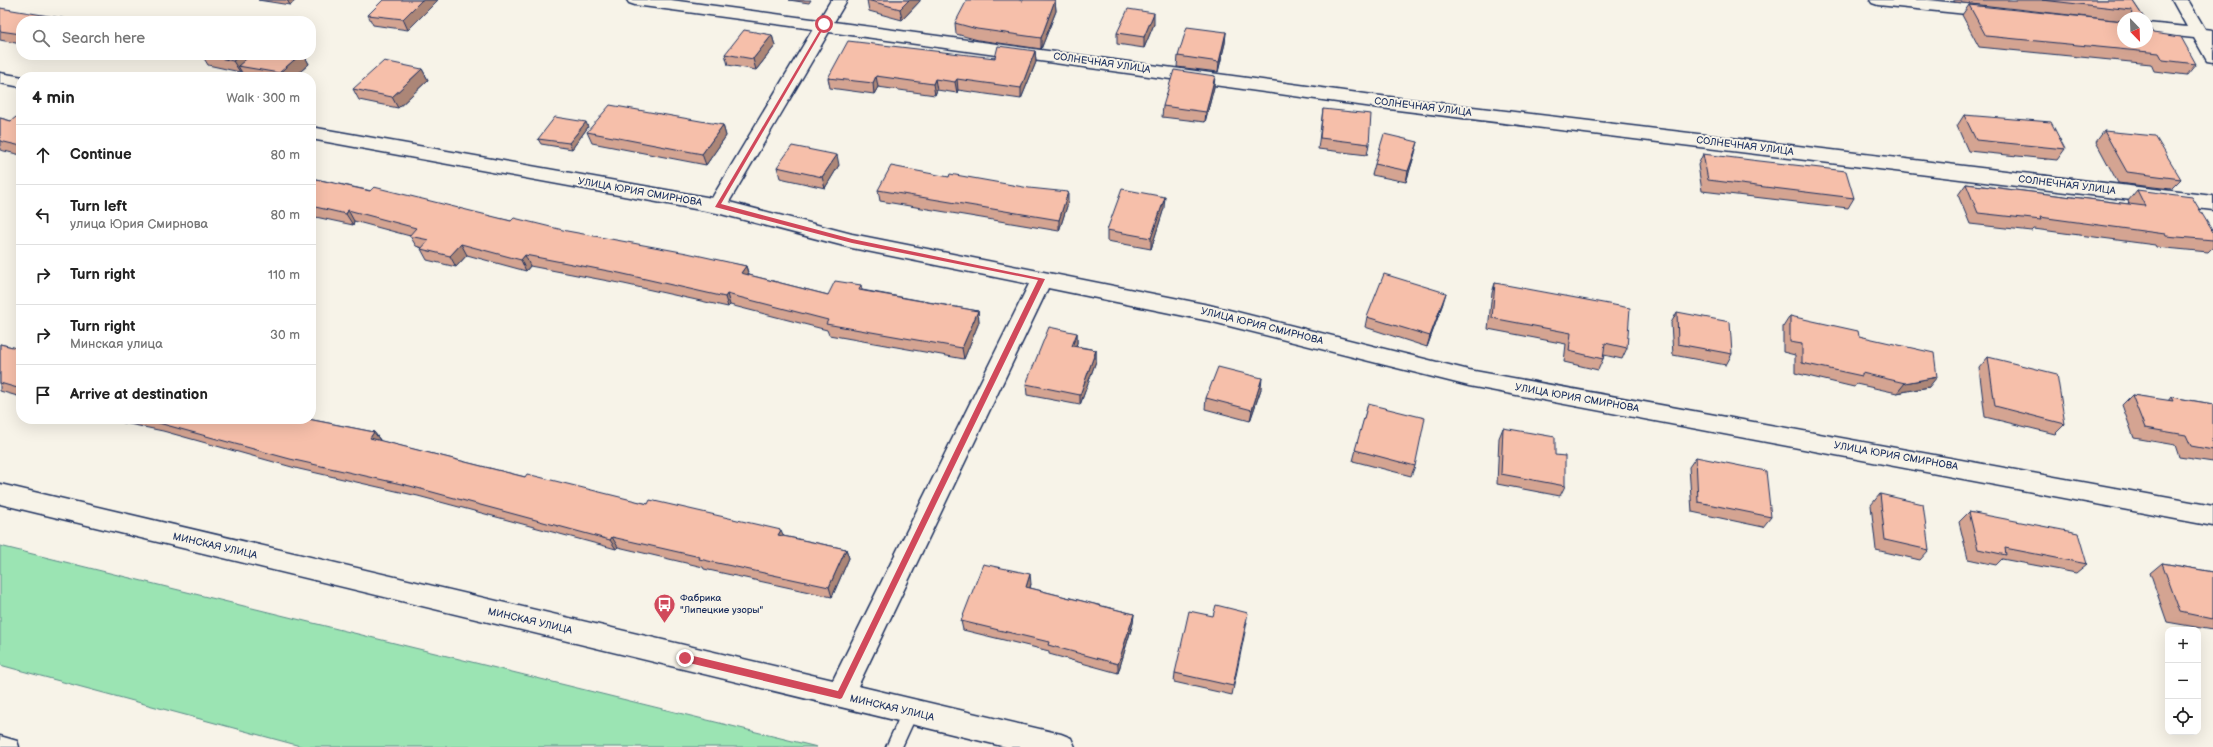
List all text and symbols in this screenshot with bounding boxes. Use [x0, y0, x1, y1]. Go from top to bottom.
north arrow [2117, 12, 2153, 48]
route start [815, 15, 833, 33]
search box [16, 16, 316, 60]
icon: search [30, 27, 52, 49]
text: Search here [62, 29, 145, 48]
street label: СОЛНЕЧНАЯ УЛИЦА [1053, 50, 1152, 76]
text: 4 min [32, 88, 75, 108]
text: Walk · 300 m [226, 90, 300, 106]
street label: СОЛНЕЧНАЯ УЛИЦА [1374, 95, 1473, 119]
street label: СОЛНЕЧНАЯ УЛИЦА [1696, 134, 1795, 158]
icon: ahead [32, 144, 54, 166]
text: Continue [70, 145, 132, 164]
text: 80 m [271, 147, 300, 163]
street label: СОЛНЕЧНАЯ УЛИЦА [2018, 173, 2117, 197]
street label: УЛИЦА ЮРИЯ СМИРНОВА [577, 175, 704, 209]
text: Turn left [70, 197, 127, 216]
icon: left [32, 204, 54, 226]
text: 80 m [271, 207, 300, 223]
text: улица Юрия Смирнова [70, 216, 208, 232]
icon: right [32, 264, 54, 286]
text: Turn right [70, 265, 135, 284]
text: 110 m [268, 267, 300, 283]
street label: УЛИЦА ЮРИЯ СМИРНОВА [1200, 305, 1325, 347]
text: Turn right [70, 317, 135, 336]
icon: right [32, 324, 54, 346]
text: 30 m [270, 327, 300, 343]
text: Минская улица [70, 336, 163, 352]
street label: УЛИЦА ЮРИЯ СМИРНОВА [1514, 381, 1641, 415]
icon: arrive [32, 384, 54, 406]
text: Arrive at destination [70, 385, 208, 404]
street label: УЛИЦА ЮРИЯ СМИРНОВА [1833, 439, 1960, 473]
street label: МИНСКАЯ УЛИЦА [172, 530, 259, 562]
bus stop icon: Фабрика "Липецкие узоры" [652, 591, 678, 624]
place label: Фабрика "Липецкие узоры" [680, 592, 764, 616]
street label: МИНСКАЯ УЛИЦА [487, 605, 574, 637]
map controls [2165, 627, 2201, 735]
button: + [2165, 627, 2201, 663]
route end [676, 649, 694, 667]
button: − [2165, 663, 2201, 699]
street label: МИНСКАЯ УЛИЦА [849, 692, 936, 724]
button: locate [2165, 699, 2201, 735]

